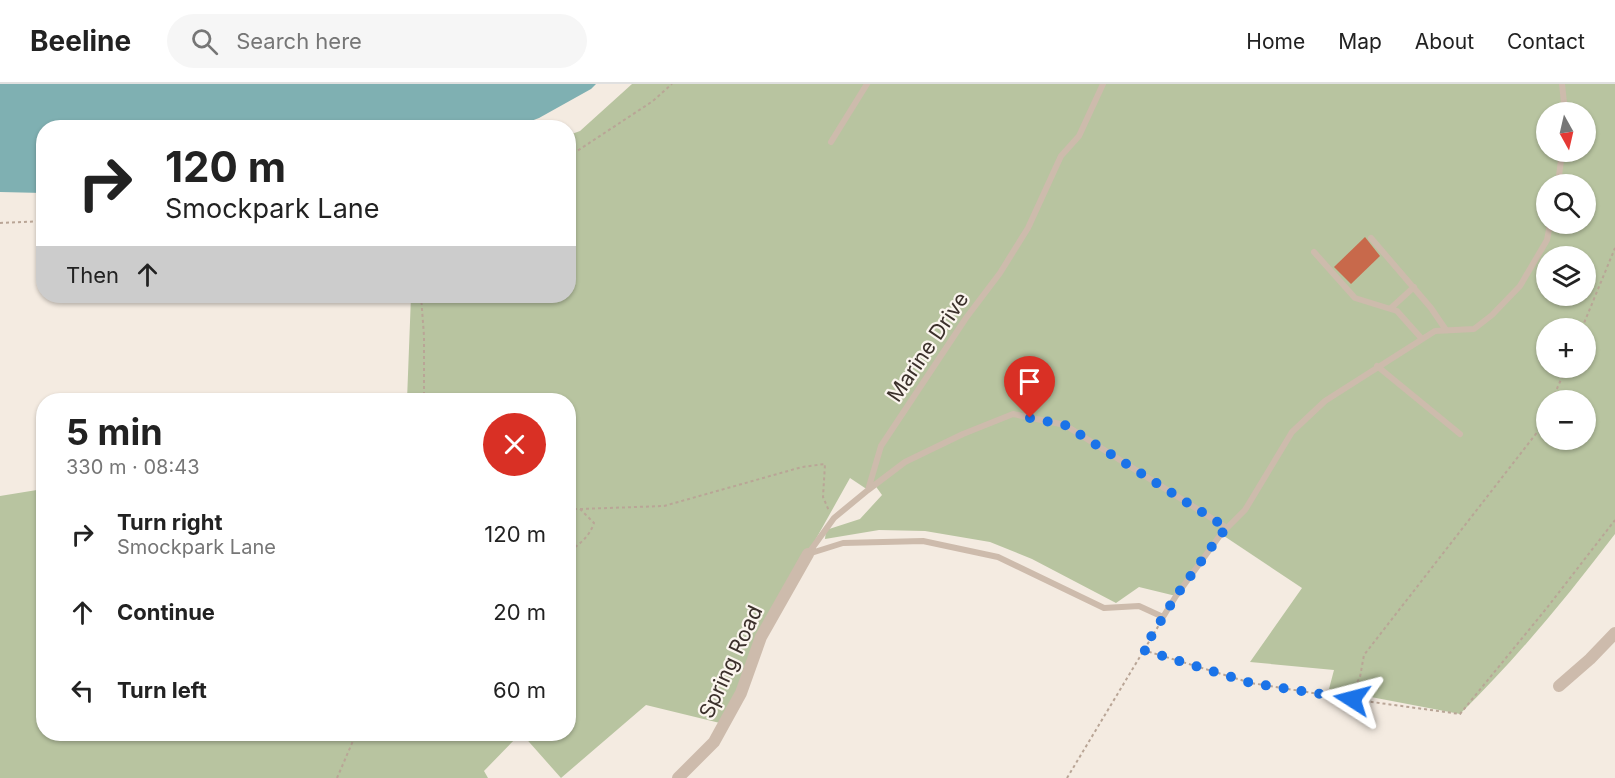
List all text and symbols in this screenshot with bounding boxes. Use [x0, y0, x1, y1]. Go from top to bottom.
search box [167, 14, 587, 68]
text: Beeline [30, 24, 131, 58]
icon: search [188, 25, 221, 58]
text: Search here [236, 28, 362, 54]
text: Home [1246, 29, 1305, 54]
text: Map [1338, 29, 1382, 54]
text: About [1415, 29, 1474, 54]
text: Contact [1507, 29, 1585, 54]
north arrow [1536, 102, 1596, 162]
map controls [1536, 102, 1596, 450]
text: 120 m [165, 141, 286, 192]
icon: right [66, 144, 144, 222]
button: search [1536, 174, 1596, 234]
text: Smockpark Lane [165, 192, 379, 225]
button: layers [1536, 246, 1596, 306]
icon: ahead [131, 258, 164, 291]
text: Then [66, 262, 119, 288]
street label: Marine Drive [882, 287, 973, 406]
button: + [1536, 318, 1596, 378]
pin [1004, 356, 1055, 418]
icon: arrive [1013, 365, 1046, 398]
button: − [1536, 390, 1596, 450]
text: 5 min [66, 410, 163, 454]
button: close [483, 413, 546, 476]
text: 330 m · 08:43 [66, 455, 200, 479]
text: Turn right [117, 509, 223, 535]
icon: right [66, 518, 99, 551]
text: 120 m [484, 521, 546, 547]
text: Smockpark Lane [117, 535, 276, 559]
icon: ahead [66, 596, 99, 629]
text: Continue [117, 599, 215, 625]
text: 20 m [493, 599, 546, 625]
street label: Spring Road [694, 601, 768, 722]
position arrow [1320, 667, 1384, 731]
icon: left [66, 674, 99, 707]
text: Turn left [117, 677, 207, 703]
text: 60 m [493, 677, 546, 703]

